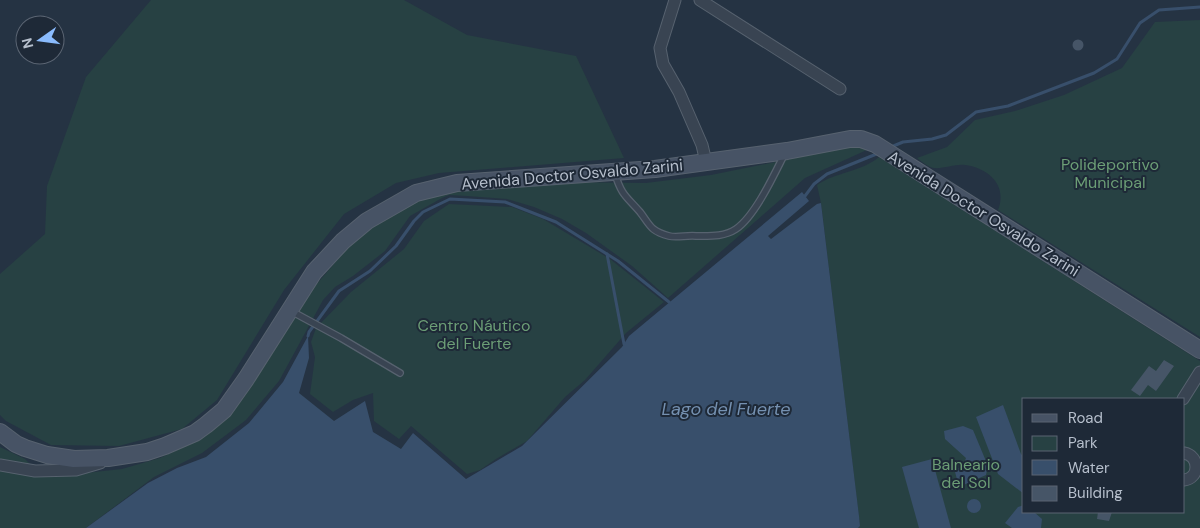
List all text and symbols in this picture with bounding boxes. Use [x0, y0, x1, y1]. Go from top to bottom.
north arrow [15, 15, 65, 65]
text: N [17, 36, 37, 50]
street label: Avenida Doctor Osvaldo Zarini [884, 146, 1084, 281]
street label: Avenida Doctor Osvaldo Zarini [460, 154, 684, 195]
park label: Polideportivo Municipal [1061, 154, 1159, 193]
park label: Centro Náutico del Fuerte [417, 315, 531, 354]
water label: Lago del Fuerte [661, 397, 791, 421]
legend [1022, 398, 1185, 513]
text: Road [1068, 408, 1103, 428]
text: Park [1068, 433, 1098, 453]
park label: Balneario del Sol [932, 454, 1000, 493]
text: Water [1068, 458, 1110, 478]
text: Building [1068, 483, 1123, 503]

